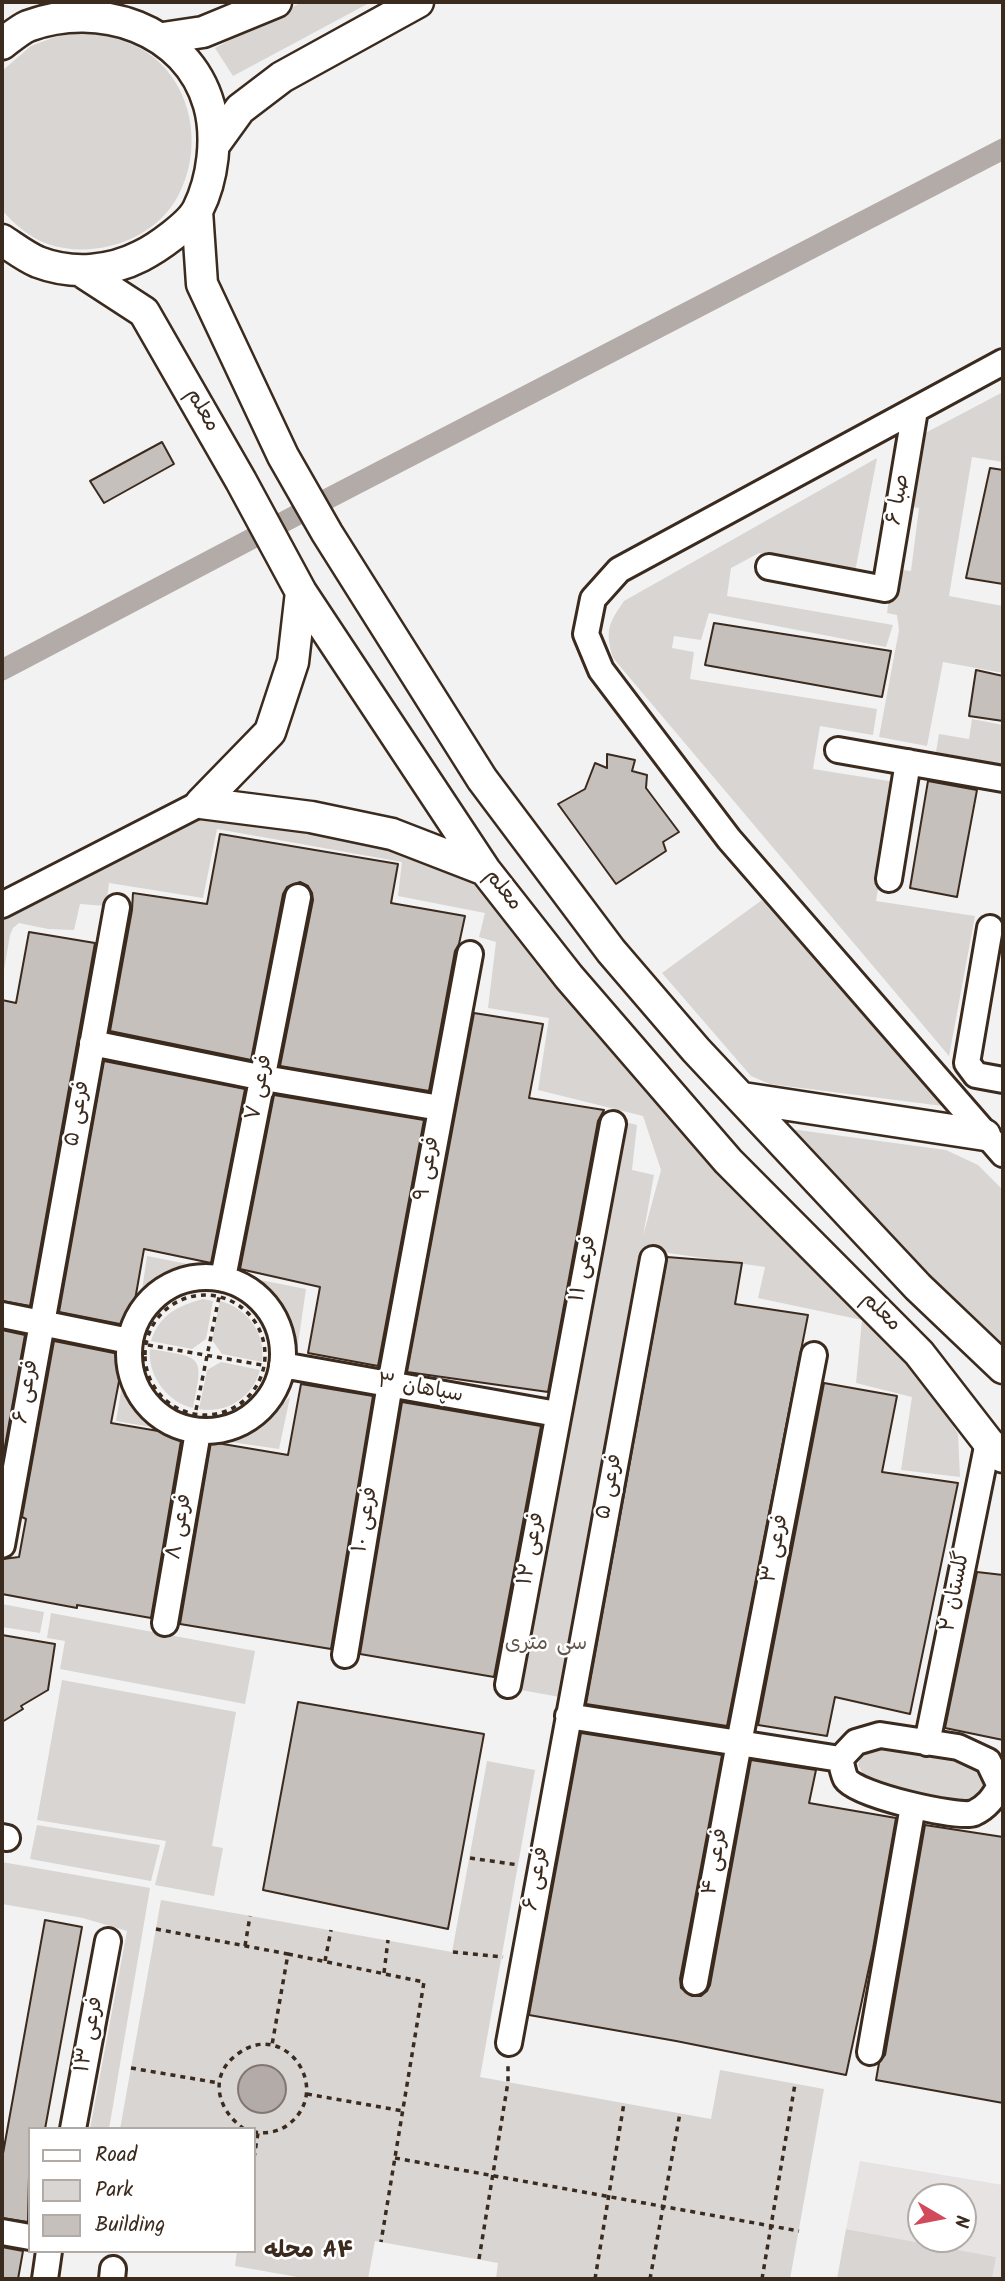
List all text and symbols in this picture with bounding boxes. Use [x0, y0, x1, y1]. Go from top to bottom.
street label: معلم [179, 385, 223, 437]
street label: صبا ۶ [883, 473, 917, 527]
street label: معلم [478, 865, 526, 917]
street label: فرعی ۷ [242, 1053, 280, 1123]
street label: فرعی ۵ [61, 1079, 97, 1149]
street label: فرعی ۹ [411, 1135, 447, 1203]
street label: فرعی ۱۱ [566, 1234, 604, 1304]
street label: معلم [855, 1288, 905, 1338]
street label: فرعی ۶ [10, 1358, 46, 1426]
street label: سپاهان ۳ [375, 1370, 465, 1410]
street label: فرعی ۵ [592, 1452, 630, 1522]
street label: فرعی ۱۰ [349, 1485, 385, 1555]
street label: فرعی ۸ [163, 1492, 199, 1562]
street label: فرعی ۱۲ [514, 1511, 552, 1587]
street label: فرعی ۳ [758, 1513, 796, 1585]
street label: گلستان ۲ [937, 1550, 977, 1634]
park label: سی متری [505, 1632, 587, 1658]
street label: فرعی ۴ [699, 1827, 735, 1897]
street label: فرعی ۶ [520, 1845, 556, 1913]
street label: فرعی ۱۳ [71, 1995, 111, 2075]
legend [28, 2127, 256, 2253]
text: Road [95, 2139, 137, 2172]
text: Park [95, 2174, 133, 2207]
north arrow [907, 2183, 977, 2253]
text: Building [95, 2209, 165, 2242]
text: N [945, 2213, 977, 2230]
district label: محله A۴ [264, 2239, 354, 2267]

